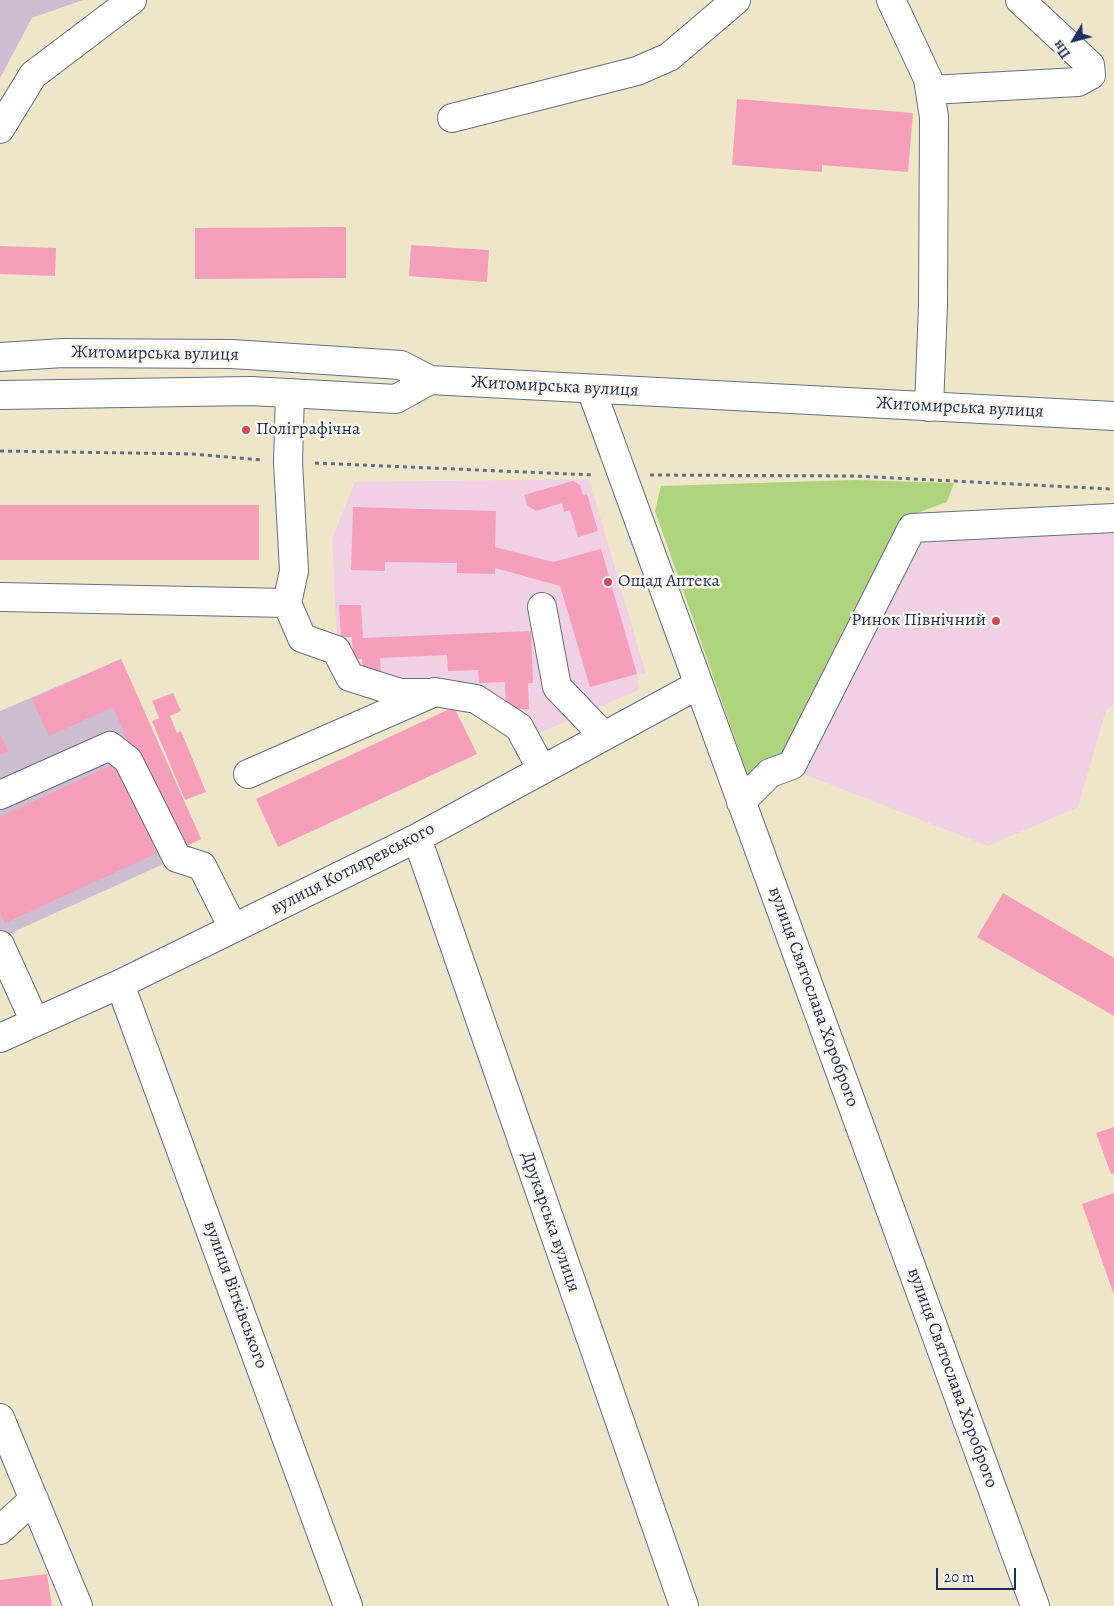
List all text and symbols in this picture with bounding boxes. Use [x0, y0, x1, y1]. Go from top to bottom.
north arrow [1049, 15, 1099, 65]
text: Пн [1049, 36, 1075, 62]
street label: Житомирська вулиця [71, 342, 239, 366]
street label: Житомирська вулиця [471, 372, 639, 402]
street label: Житомирська вулиця [876, 393, 1044, 423]
place label: Поліграфічна [256, 419, 360, 441]
marker: Поліграфічна [240, 424, 252, 436]
place label: Ощад Аптека [618, 571, 720, 593]
marker: Ощад Аптека [602, 576, 614, 588]
place label: Ринок Північний [851, 610, 986, 632]
marker: Ринок Північний [990, 615, 1002, 627]
street label: вулиця Котляревського [268, 818, 438, 920]
street label: вулиця Святослава Хороброго [763, 884, 863, 1110]
street label: Друкарська вулиця [516, 1149, 584, 1295]
street label: вулиця Вітківського [198, 1218, 272, 1372]
street label: вулиця Святослава Хороброго [902, 1265, 1002, 1491]
scale bar [939, 1558, 1019, 1590]
text: 20 m [944, 1567, 975, 1587]

